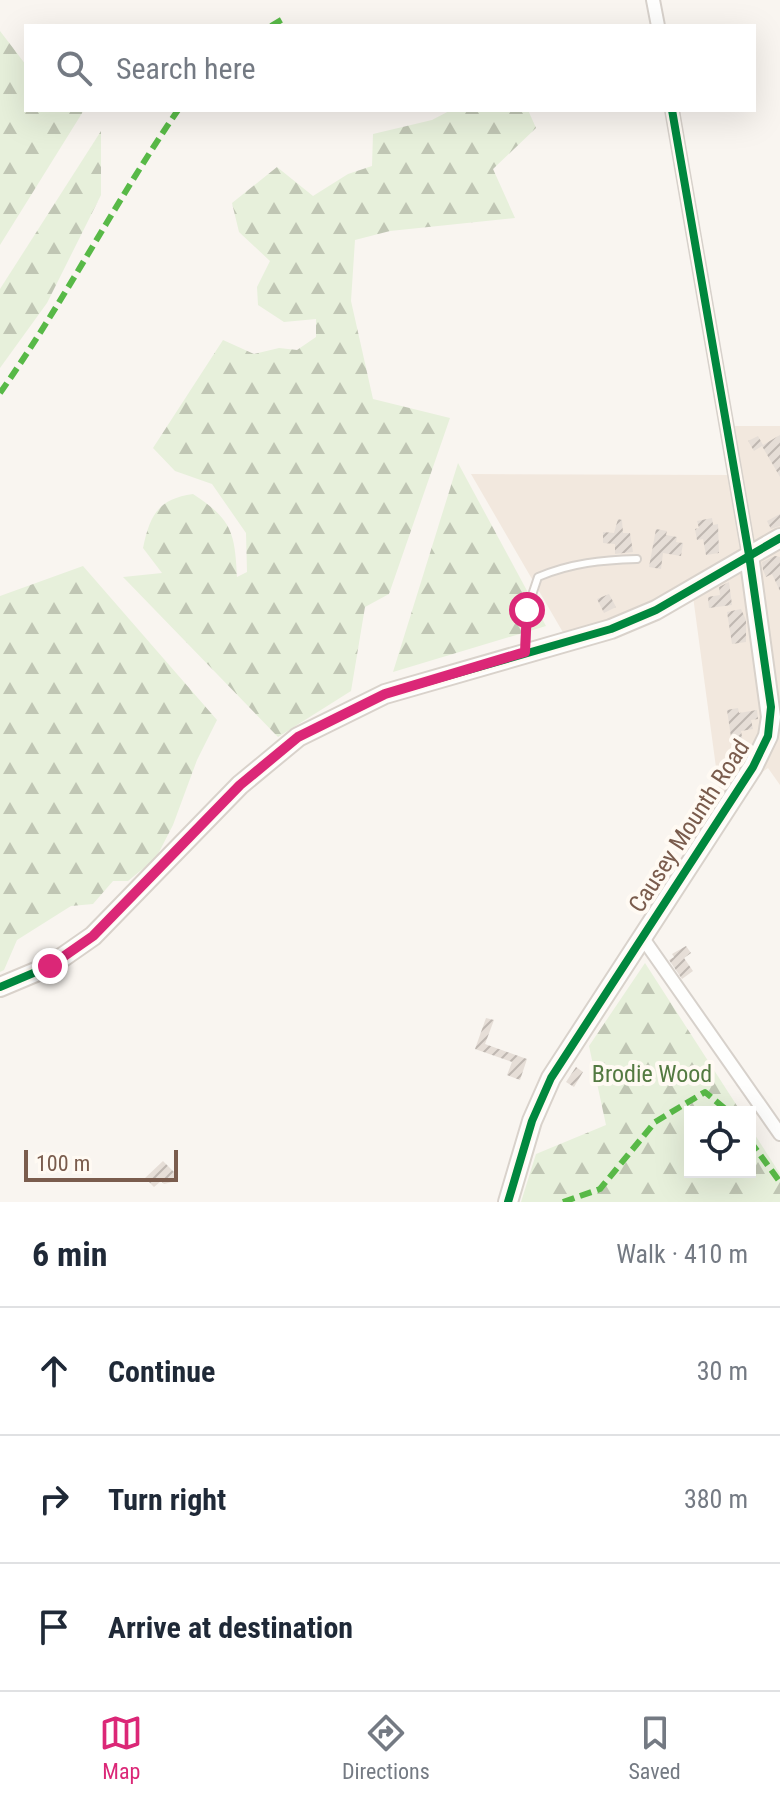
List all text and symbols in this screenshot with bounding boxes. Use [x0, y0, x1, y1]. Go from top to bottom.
search box [24, 24, 756, 112]
icon: search [52, 46, 96, 90]
text: Search here [116, 51, 256, 86]
route start [509, 592, 545, 628]
street label: Causey Mounth Road [623, 734, 755, 918]
route end [32, 948, 68, 984]
park label: Brodie Wood [592, 1060, 712, 1088]
map controls [684, 1106, 756, 1178]
button: locate [684, 1106, 756, 1178]
scale bar [24, 1146, 178, 1182]
text: 100 m [36, 1151, 90, 1176]
text: 6 min [32, 1234, 108, 1274]
text: Walk · 410 m [616, 1239, 748, 1269]
icon: ahead [32, 1349, 76, 1393]
text: Continue [108, 1354, 215, 1389]
text: 30 m [697, 1356, 748, 1386]
icon: right [32, 1477, 76, 1521]
text: Turn right [108, 1482, 226, 1517]
text: 380 m [684, 1484, 748, 1514]
icon: arrive [32, 1605, 76, 1649]
text: Arrive at destination [108, 1610, 353, 1645]
tab: Map [99, 1711, 143, 1784]
tab: Directions [342, 1711, 430, 1784]
tab: Saved [628, 1711, 681, 1784]

